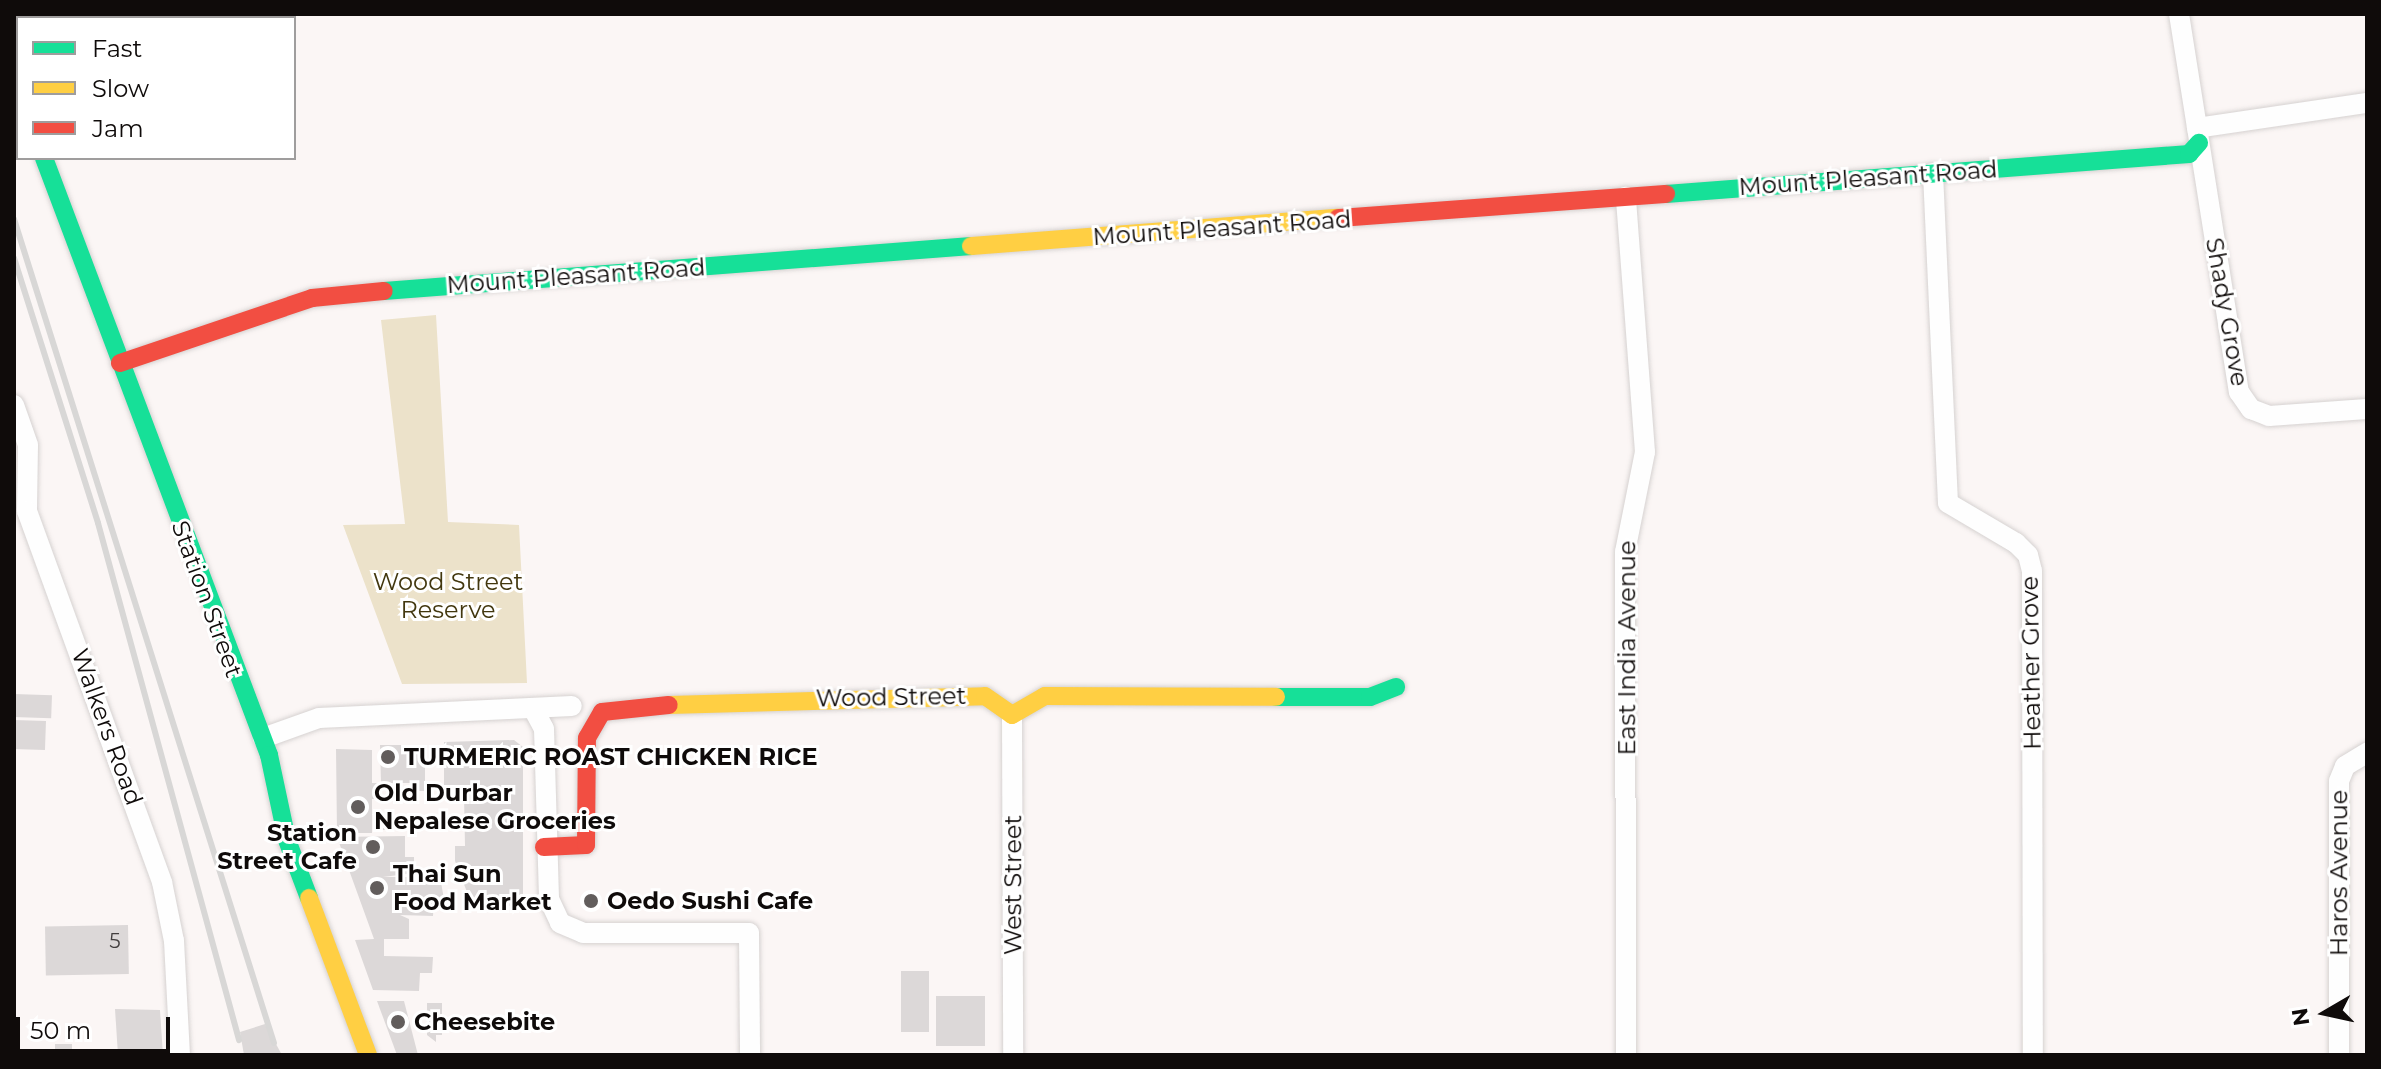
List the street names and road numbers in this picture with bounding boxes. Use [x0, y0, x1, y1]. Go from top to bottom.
street label: Mount Pleasant Road [1738, 155, 1998, 201]
street label: Mount Pleasant Road [1092, 205, 1352, 251]
street label: Shady Grove [2200, 235, 2254, 389]
street label: Mount Pleasant Road [446, 253, 706, 299]
street label: Station Street [165, 517, 249, 681]
street label: East India Avenue [1613, 541, 1641, 755]
street label: Heather Grove [2015, 576, 2047, 750]
street label: Walkers Road [65, 645, 149, 809]
street label: Wood Street [815, 681, 967, 713]
street label: Haros Avenue [2325, 790, 2353, 956]
street label: West Street [999, 815, 1027, 955]

